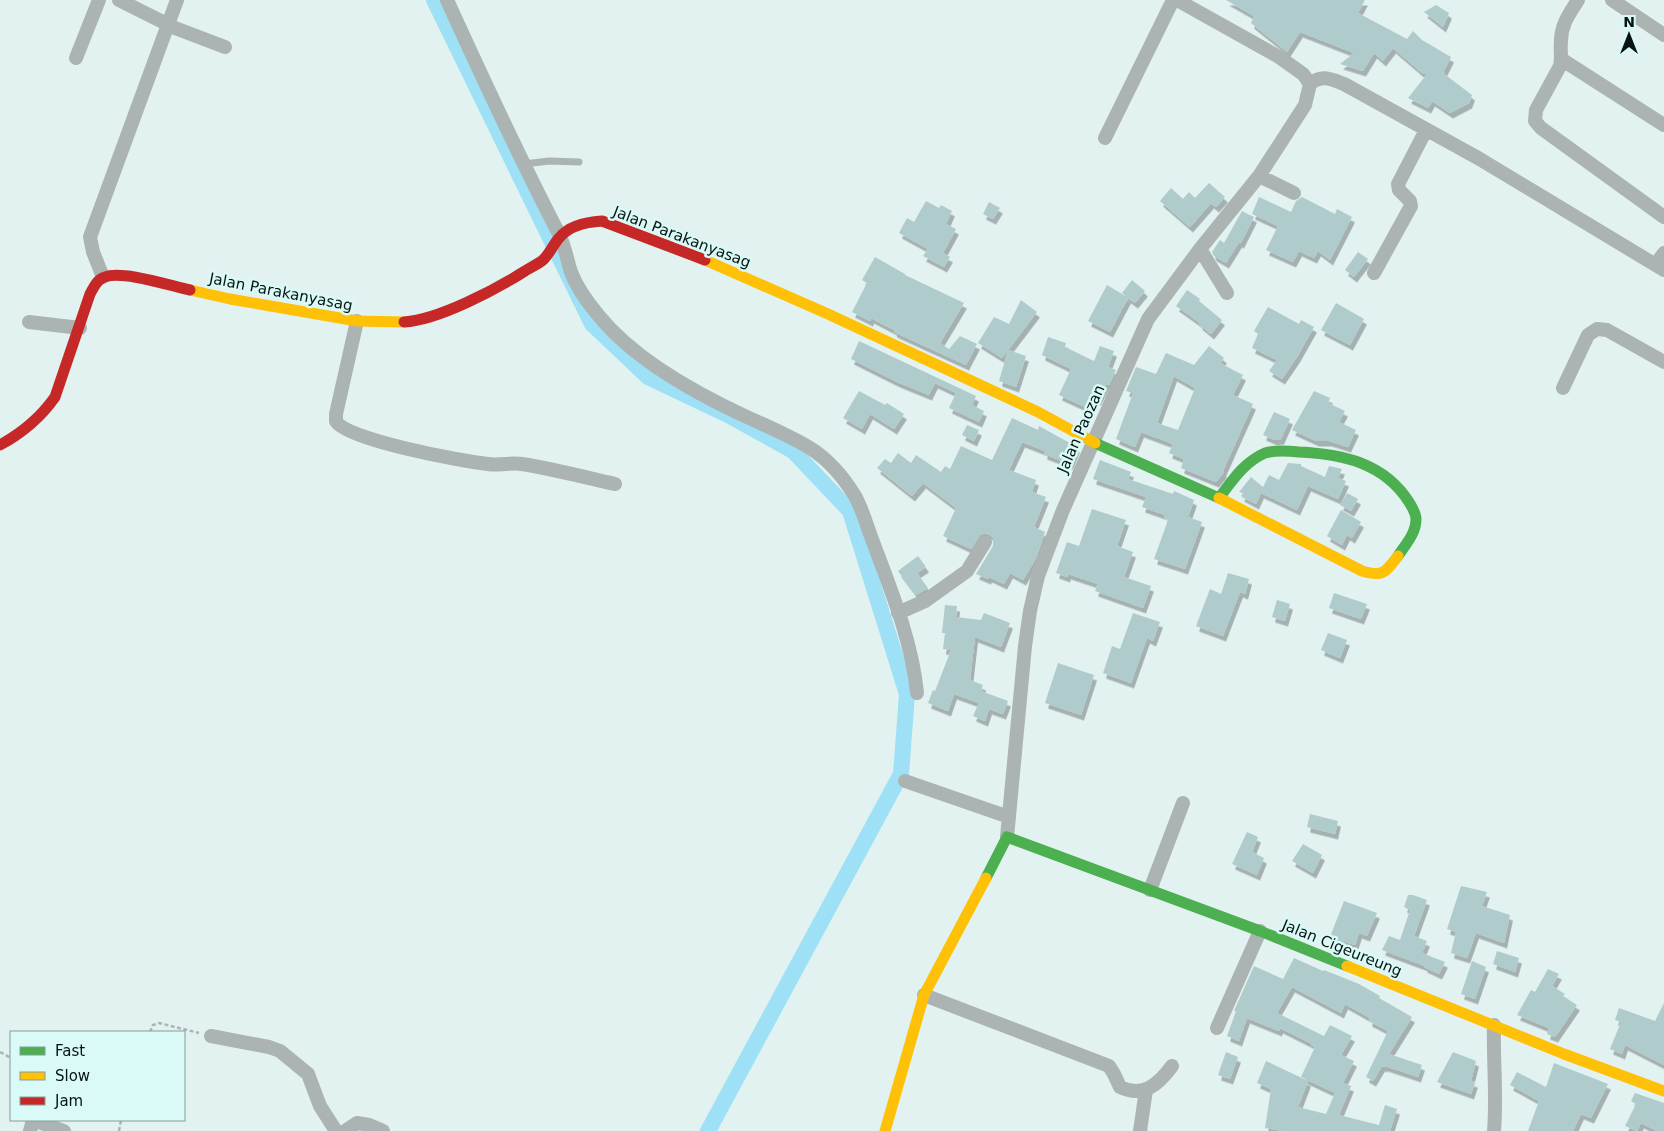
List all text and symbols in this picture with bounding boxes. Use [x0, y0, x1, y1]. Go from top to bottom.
north arrow [1604, 10, 1654, 60]
text: N [1623, 14, 1635, 30]
street label: Jalan Parakanyasag [610, 202, 753, 272]
street label: Jalan Parakanyasag [207, 269, 354, 315]
street label: Jalan Paozan [1053, 382, 1108, 477]
street label: Jalan Cigeureung [1278, 915, 1405, 980]
legend [10, 1031, 185, 1121]
text: Fast [55, 1042, 85, 1060]
text: Slow [55, 1067, 90, 1085]
text: Jam [54, 1092, 83, 1110]

